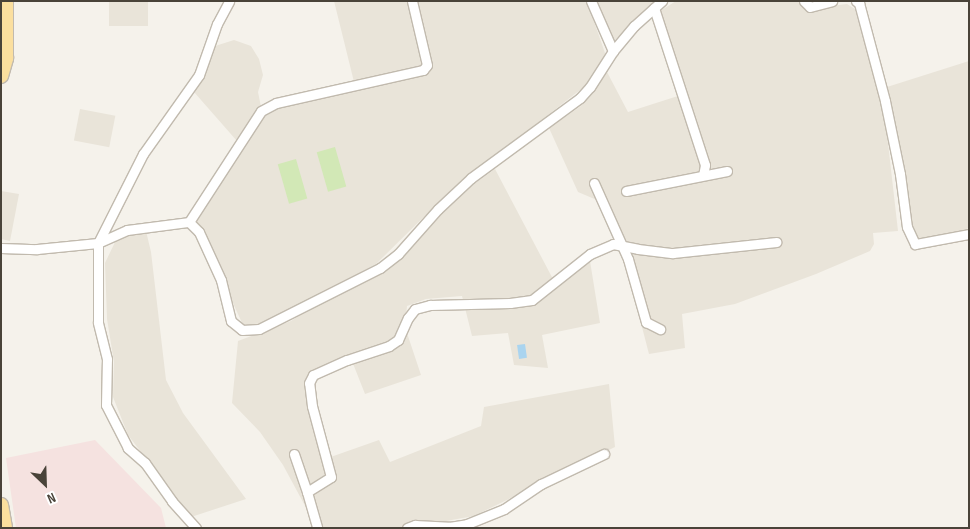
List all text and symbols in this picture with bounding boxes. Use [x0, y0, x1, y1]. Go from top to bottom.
north arrow [20, 459, 70, 509]
text: N [44, 489, 58, 507]

